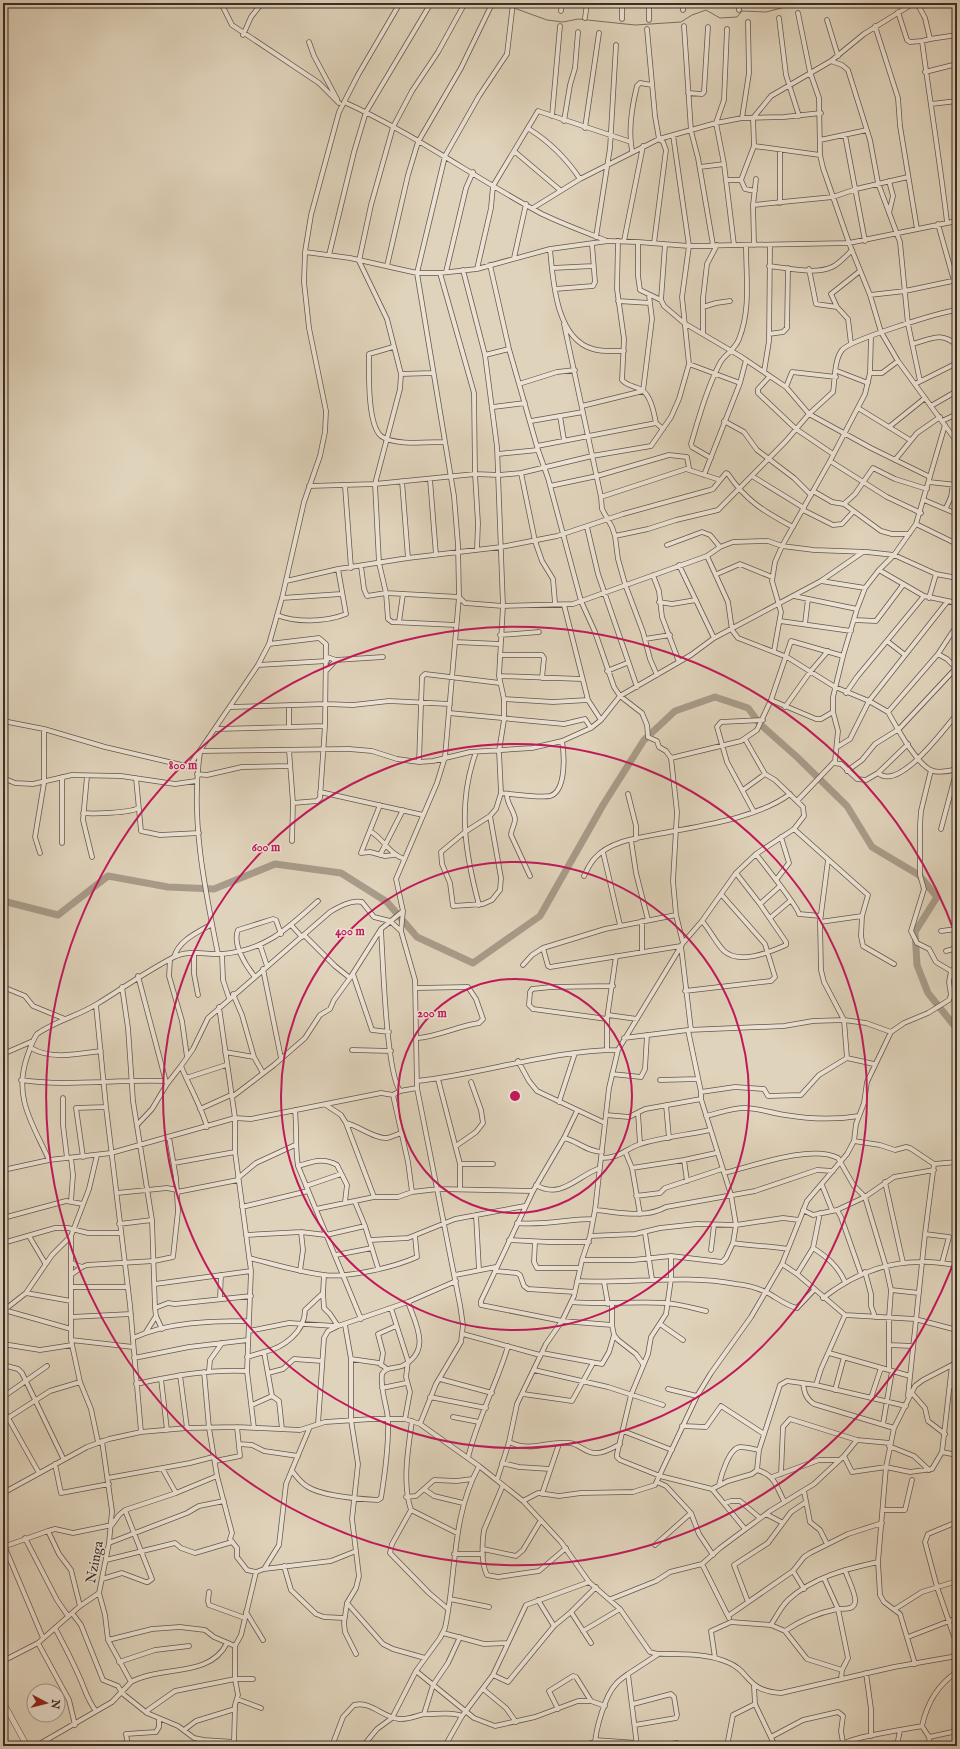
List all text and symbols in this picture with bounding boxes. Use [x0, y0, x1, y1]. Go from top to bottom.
text: 800 m [169, 758, 198, 773]
text: 600 m [252, 840, 281, 855]
text: 400 m [335, 924, 366, 939]
text: 200 m [417, 1006, 447, 1021]
centre of rings [508, 1089, 522, 1103]
street label: Nzinga [82, 1538, 108, 1585]
north arrow [26, 1683, 66, 1723]
text: N [47, 1698, 63, 1710]

